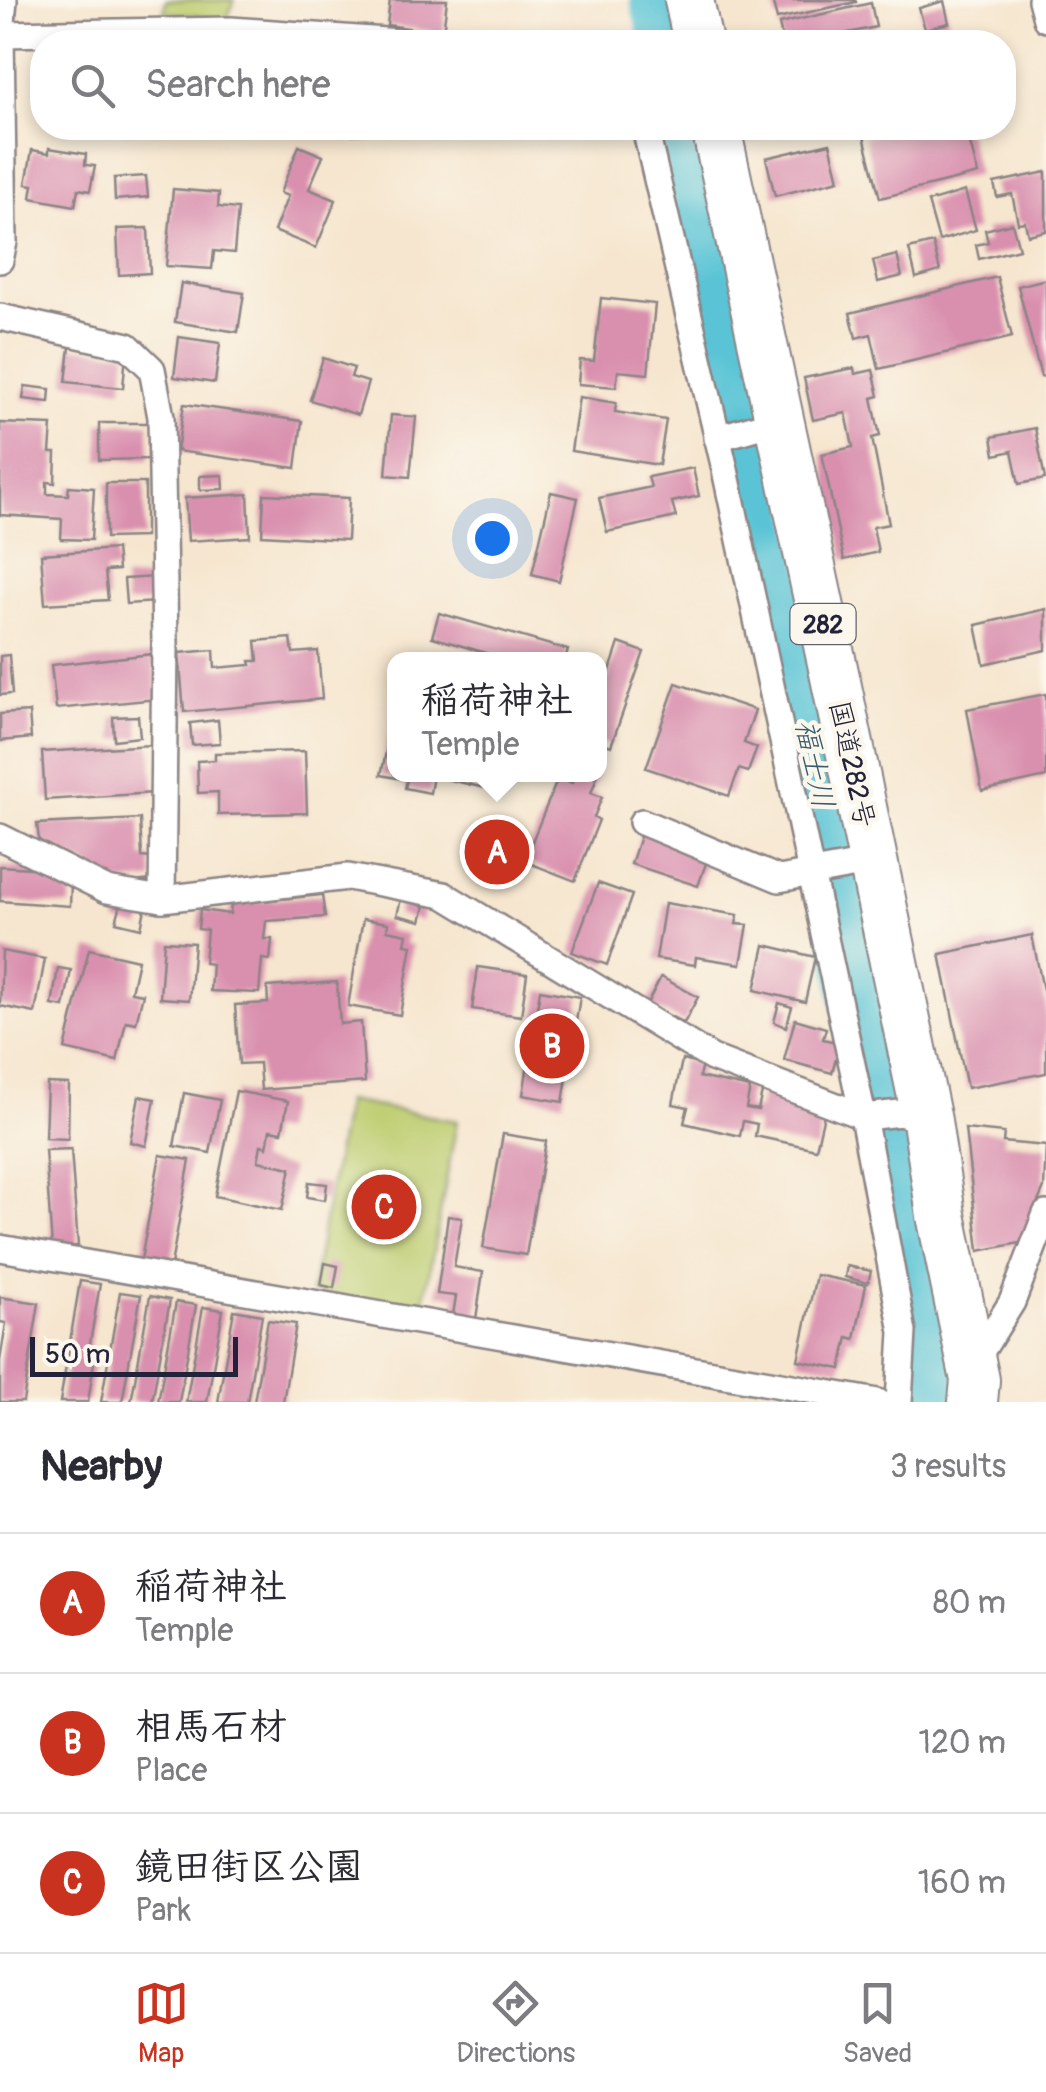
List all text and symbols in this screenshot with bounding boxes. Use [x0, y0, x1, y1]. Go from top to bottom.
search box [30, 30, 1016, 140]
icon: search [65, 58, 120, 113]
text: Search here [145, 61, 331, 109]
your location [467, 513, 518, 564]
road number: 282 [790, 604, 856, 644]
popup [387, 652, 607, 782]
text: 稲荷神社 [421, 677, 573, 725]
street label: 国道282号 [821, 697, 882, 831]
water label: 福士川 [787, 716, 842, 812]
text: Temple [421, 725, 519, 765]
pin: A [464, 814, 530, 890]
pin: B [520, 1008, 584, 1084]
pin: C [352, 1170, 416, 1244]
scale bar [30, 1332, 238, 1376]
text: 50 m [45, 1337, 110, 1372]
text: Nearby [40, 1441, 162, 1493]
text: 3 results [890, 1447, 1006, 1487]
text: 稲荷神社 [135, 1563, 287, 1611]
text: A [62, 1583, 83, 1623]
text: 80 m [933, 1583, 1006, 1623]
text: Temple [135, 1611, 233, 1651]
text: 相馬石材 [135, 1703, 287, 1751]
text: B [63, 1723, 82, 1763]
text: 120 m [918, 1723, 1006, 1763]
text: Place [135, 1751, 207, 1791]
text: 鏡田街区公園 [135, 1843, 363, 1891]
text: C [63, 1863, 82, 1903]
text: 160 m [918, 1863, 1006, 1903]
text: Park [135, 1891, 191, 1931]
tab: Map [134, 1976, 189, 2071]
tab: Directions [456, 1976, 575, 2071]
tab: Saved [843, 1976, 912, 2071]

